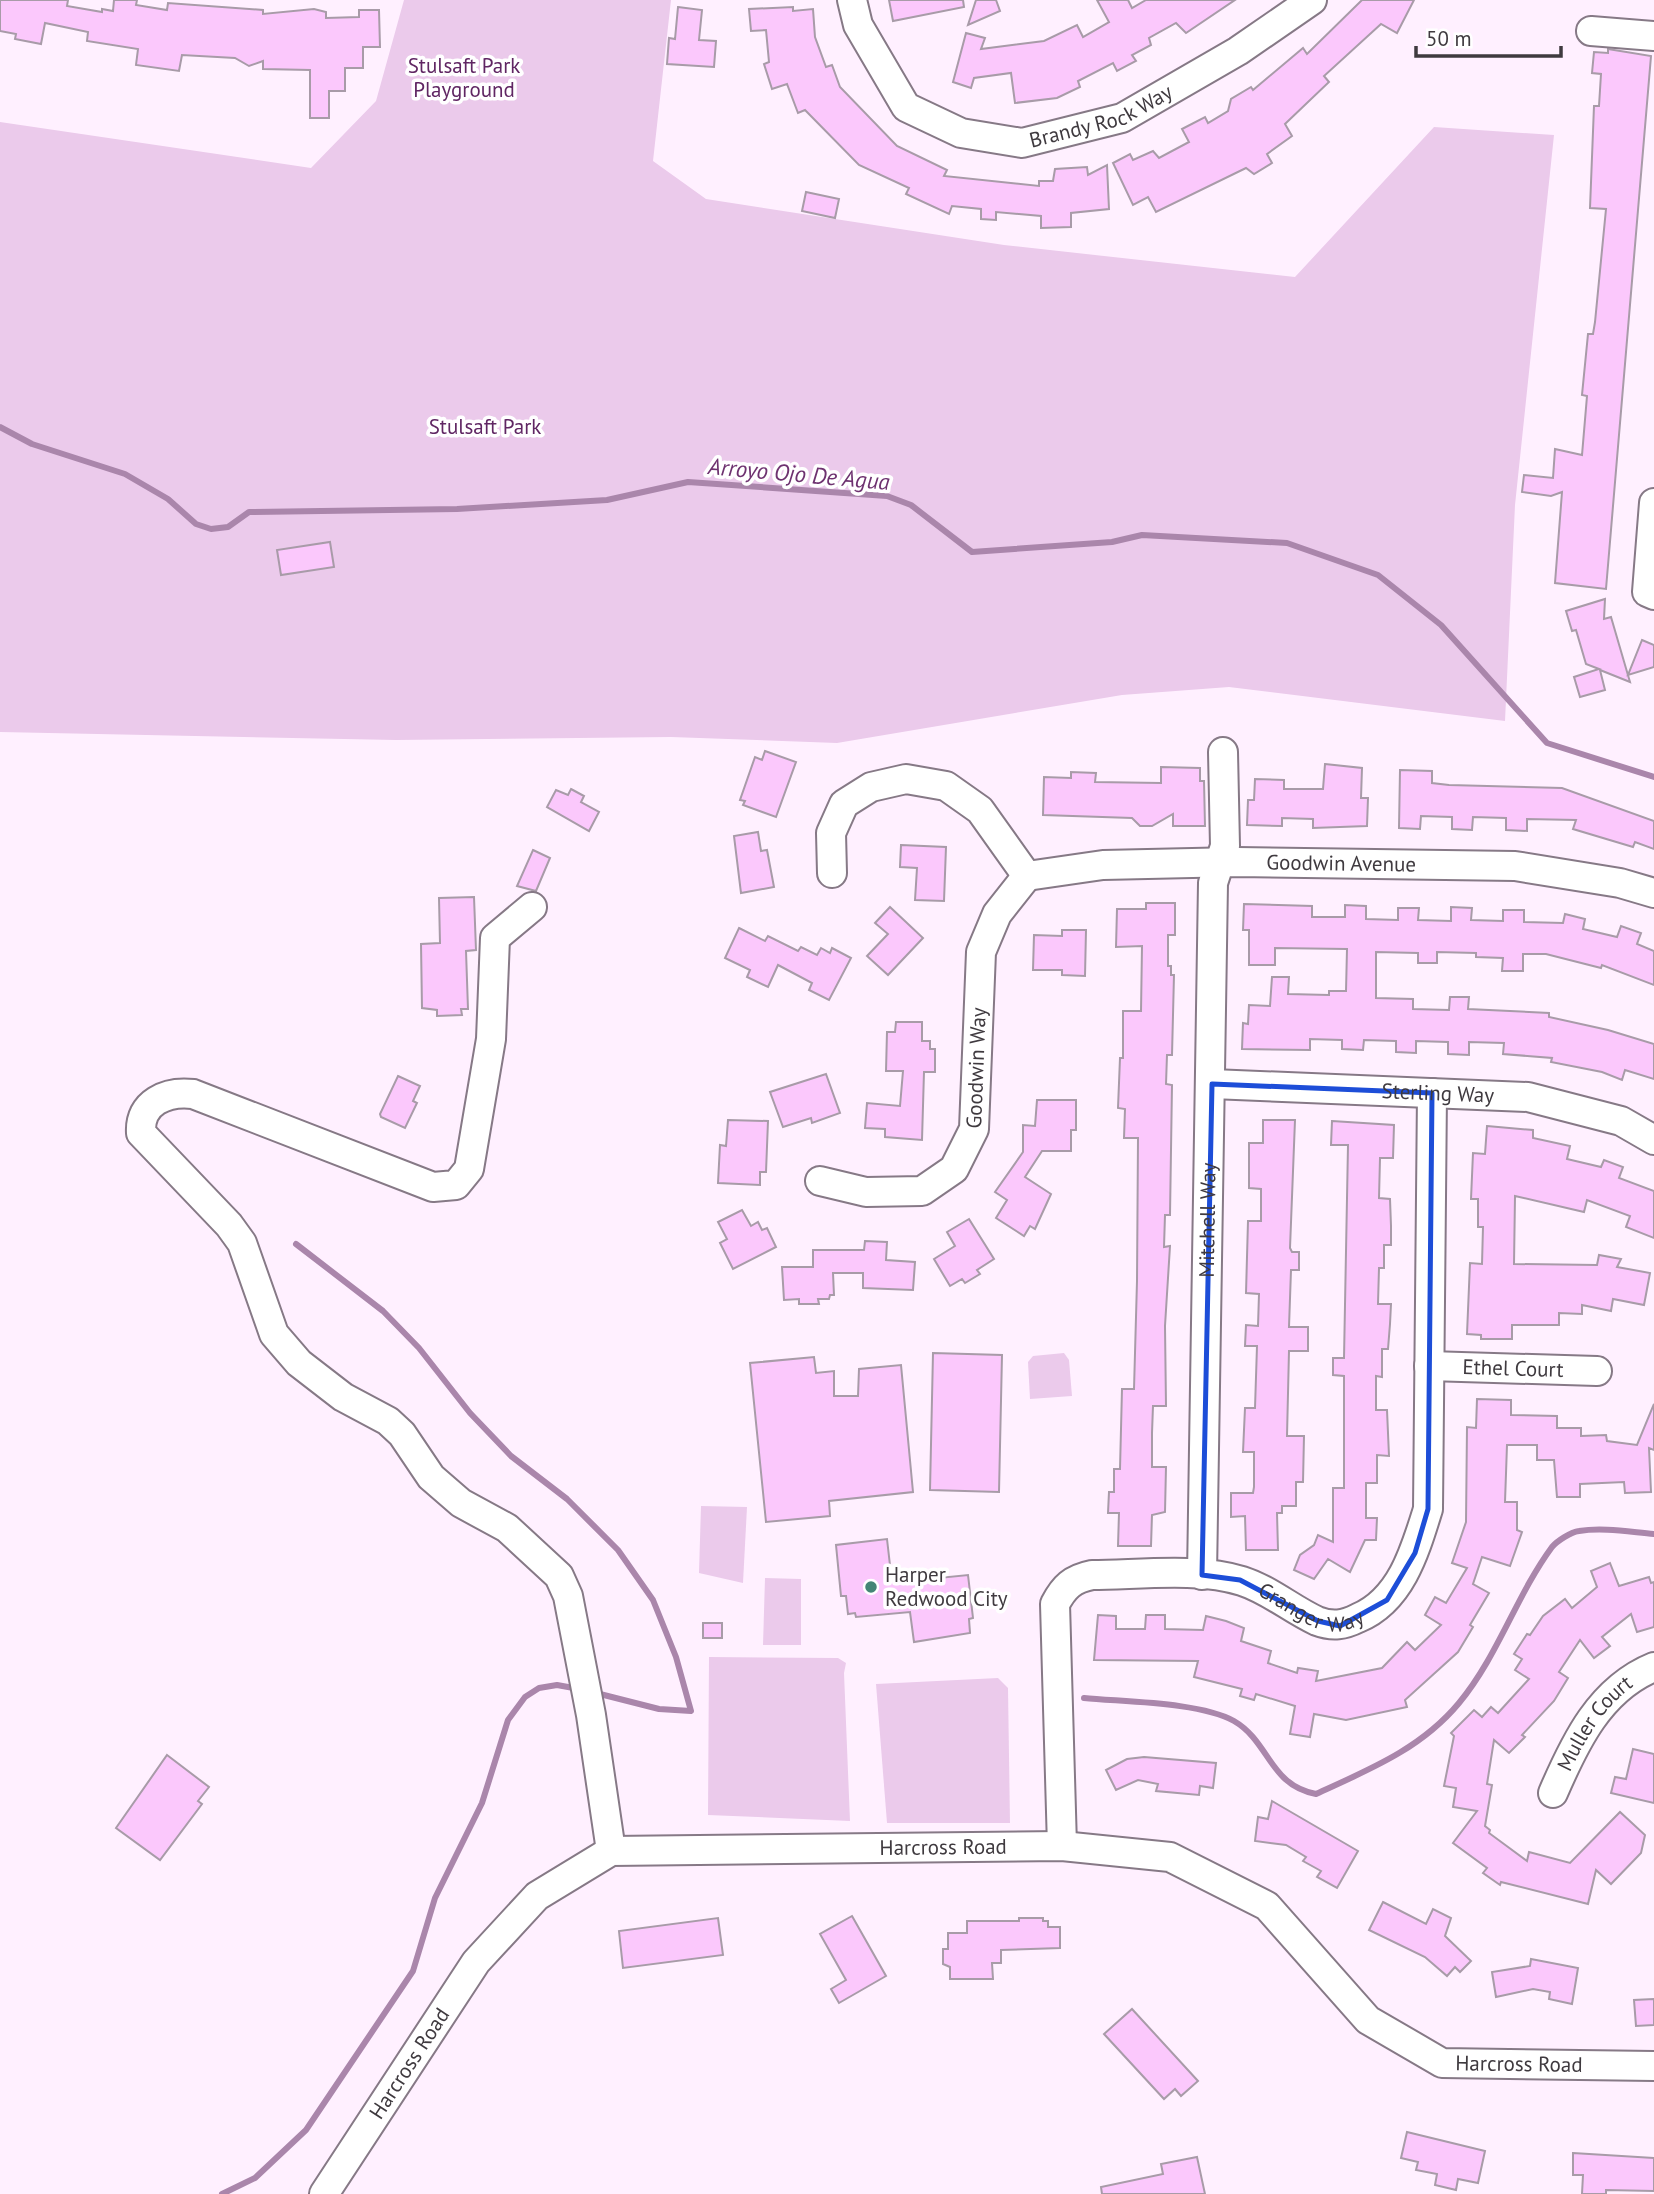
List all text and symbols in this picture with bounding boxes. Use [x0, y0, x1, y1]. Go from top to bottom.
scale bar [1416, 14, 1561, 58]
text: 50 m [1426, 25, 1472, 52]
park label: Stulsaft Park Playground [408, 52, 520, 103]
street label: Brandy Rock Way [1027, 78, 1177, 154]
park label: Stulsaft Park [429, 413, 541, 440]
water label: Arroyo Ojo De Agua [706, 451, 891, 496]
street label: Goodwin Avenue [1266, 848, 1416, 878]
street label: Goodwin Way [960, 1007, 992, 1129]
street label: Sterling Way [1381, 1077, 1495, 1109]
street label: Mitchell Way [1193, 1162, 1222, 1278]
street label: Ethel Court [1462, 1353, 1564, 1383]
place label: Harper Redwood City [885, 1561, 1008, 1612]
street label: Granger Way [1254, 1576, 1368, 1638]
marker: Harper Redwood City [863, 1579, 879, 1595]
street label: Muller Court [1551, 1669, 1637, 1775]
street label: Harcross Road [879, 1833, 1007, 1861]
street label: Harcross Road [363, 2003, 455, 2124]
street label: Harcross Road [1455, 2049, 1583, 2078]

